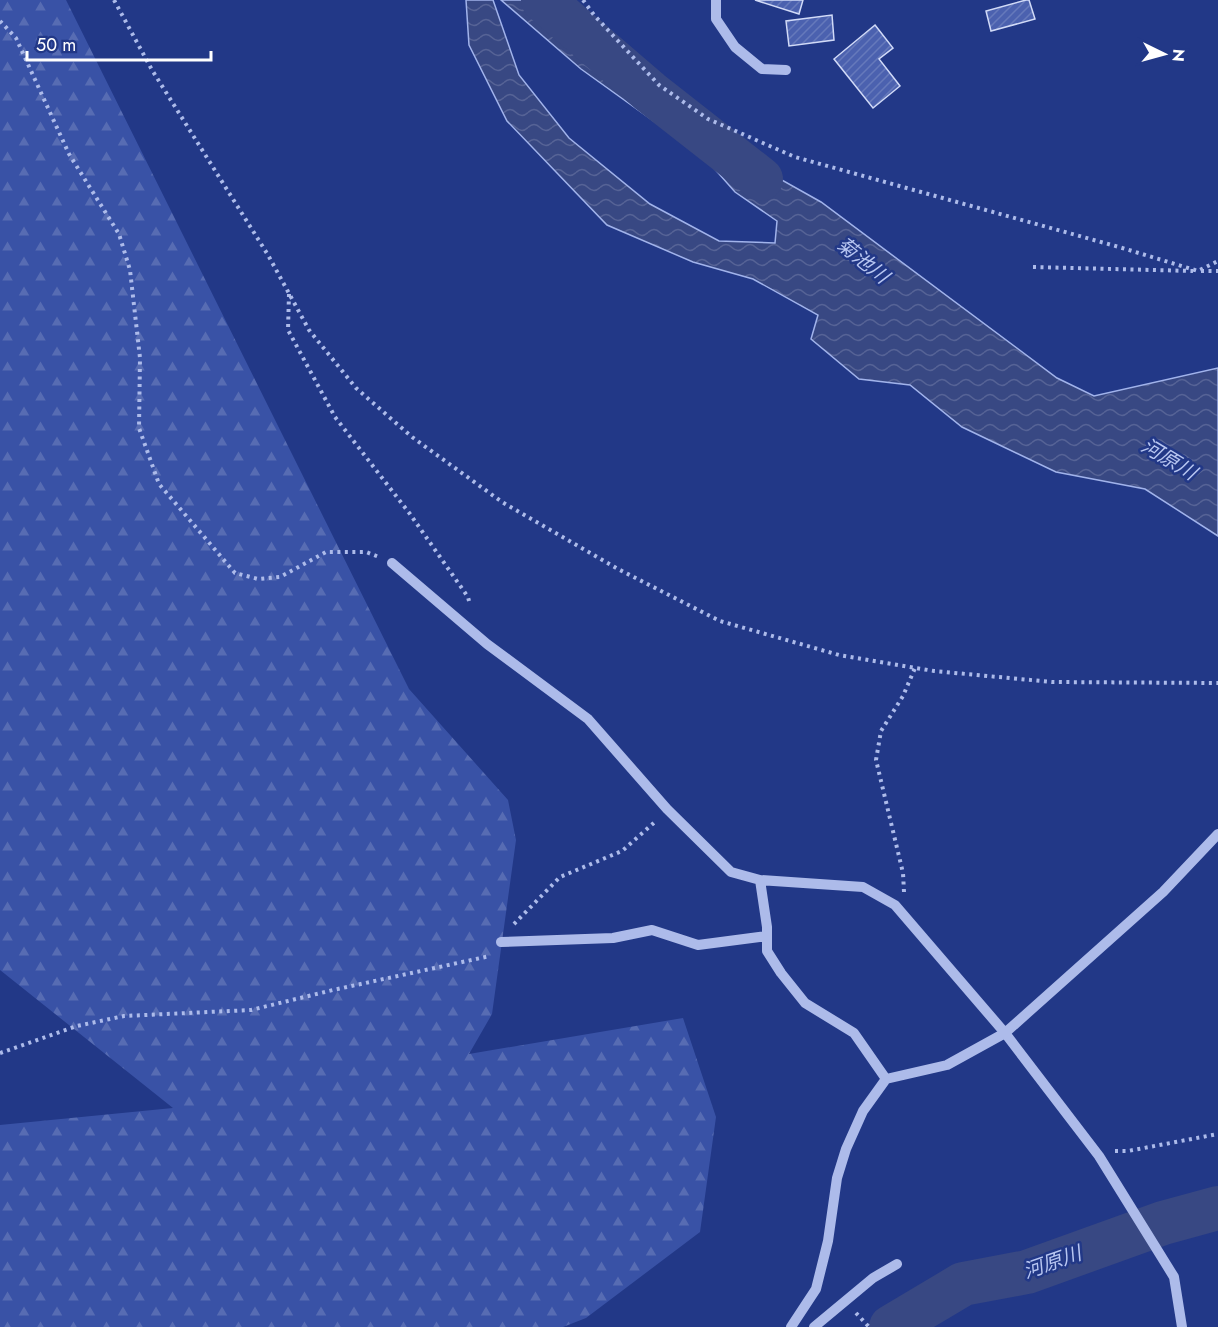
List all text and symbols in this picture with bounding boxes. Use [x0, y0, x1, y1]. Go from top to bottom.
scale bar [27, 24, 212, 62]
north arrow [1134, 24, 1194, 84]
text: 50 m [36, 32, 76, 58]
text: N [1166, 48, 1190, 63]
water label: 菊池川 [830, 230, 897, 292]
water label: 河原川 [1136, 432, 1204, 488]
water label: 河原川 [1019, 1238, 1087, 1286]

